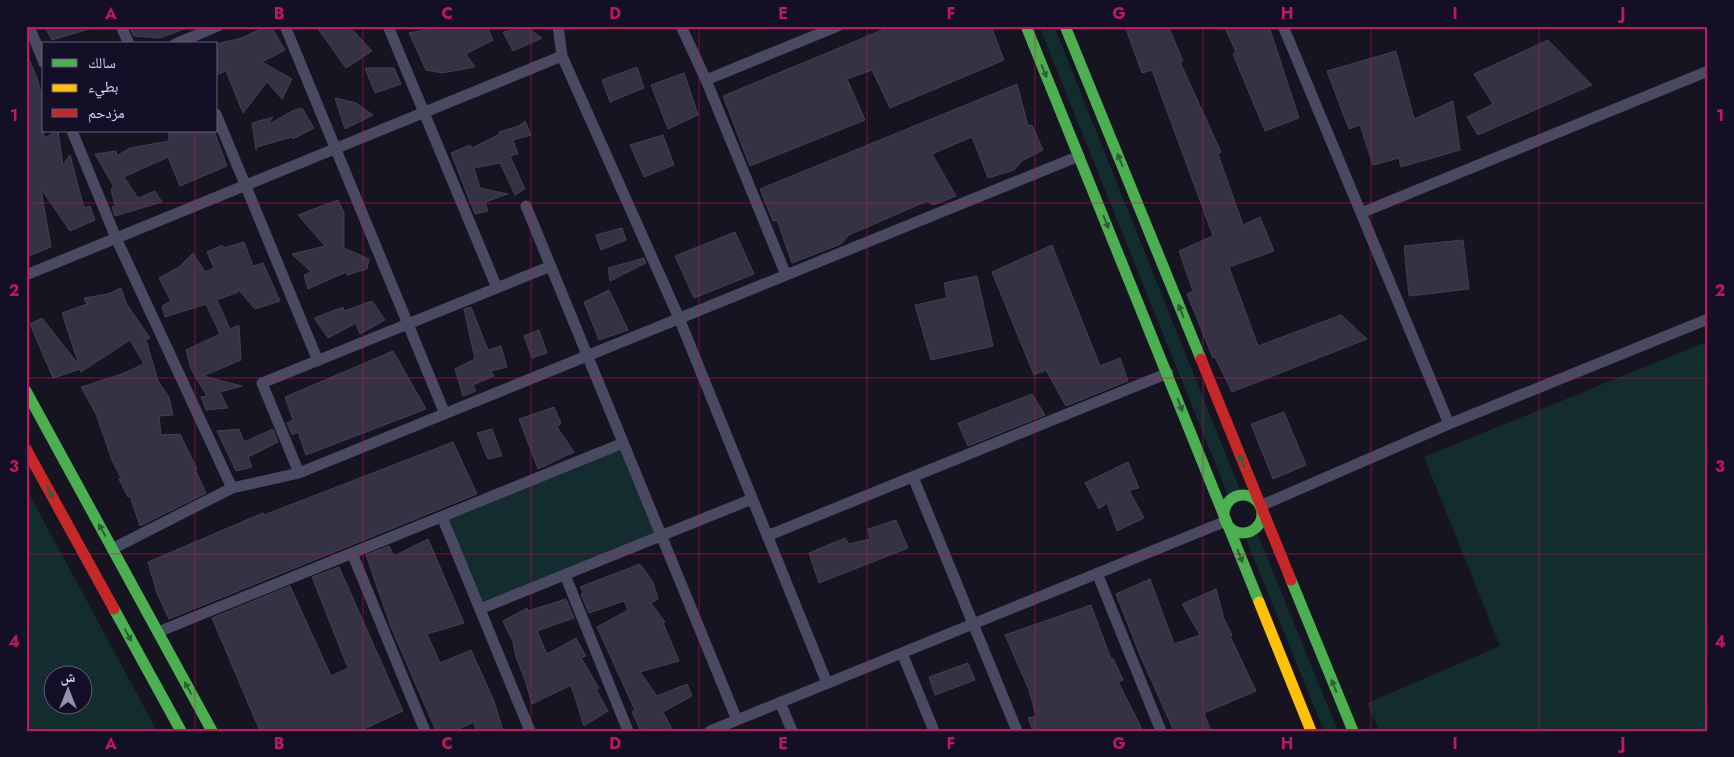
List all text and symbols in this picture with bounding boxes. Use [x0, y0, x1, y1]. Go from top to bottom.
text: A [104, 2, 117, 25]
text: B [274, 2, 284, 25]
text: C [441, 2, 453, 25]
text: D [609, 2, 621, 25]
text: E [778, 2, 788, 25]
text: F [947, 2, 955, 25]
text: G [1112, 2, 1126, 25]
text: H [1281, 2, 1293, 25]
text: I [1452, 2, 1458, 25]
text: J [1617, 2, 1626, 25]
legend [42, 42, 218, 132]
text: سالك [88, 52, 116, 74]
one-way arrow [1041, 64, 1049, 78]
text: بطيء [88, 76, 118, 99]
text: مزدحم [88, 102, 125, 124]
text: 1 [10, 104, 18, 127]
text: 1 [1716, 104, 1724, 127]
one-way arrow [1115, 153, 1123, 167]
one-way arrow [1102, 215, 1110, 230]
text: 2 [9, 279, 19, 302]
text: 2 [1715, 279, 1725, 302]
one-way arrow [1177, 303, 1185, 318]
one-way arrow [1177, 398, 1185, 412]
one-way arrow [1238, 453, 1246, 468]
text: 3 [9, 455, 19, 478]
text: 3 [1715, 455, 1725, 478]
one-way arrow [46, 485, 54, 500]
one-way arrow [98, 523, 106, 537]
one-way arrow [1236, 549, 1244, 564]
one-way arrow [124, 627, 132, 642]
text: 4 [8, 630, 20, 653]
text: 4 [1714, 630, 1726, 653]
north arrow [42, 664, 92, 714]
text: ش [61, 667, 76, 687]
one-way arrow [1330, 679, 1338, 693]
one-way arrow [184, 681, 193, 695]
text: A [104, 732, 117, 755]
text: B [274, 732, 284, 755]
text: C [441, 732, 453, 755]
text: D [609, 732, 621, 755]
text: E [778, 732, 788, 755]
text: F [947, 732, 955, 755]
text: G [1112, 732, 1126, 755]
text: H [1281, 732, 1293, 755]
text: I [1452, 732, 1458, 755]
text: J [1617, 732, 1626, 755]

